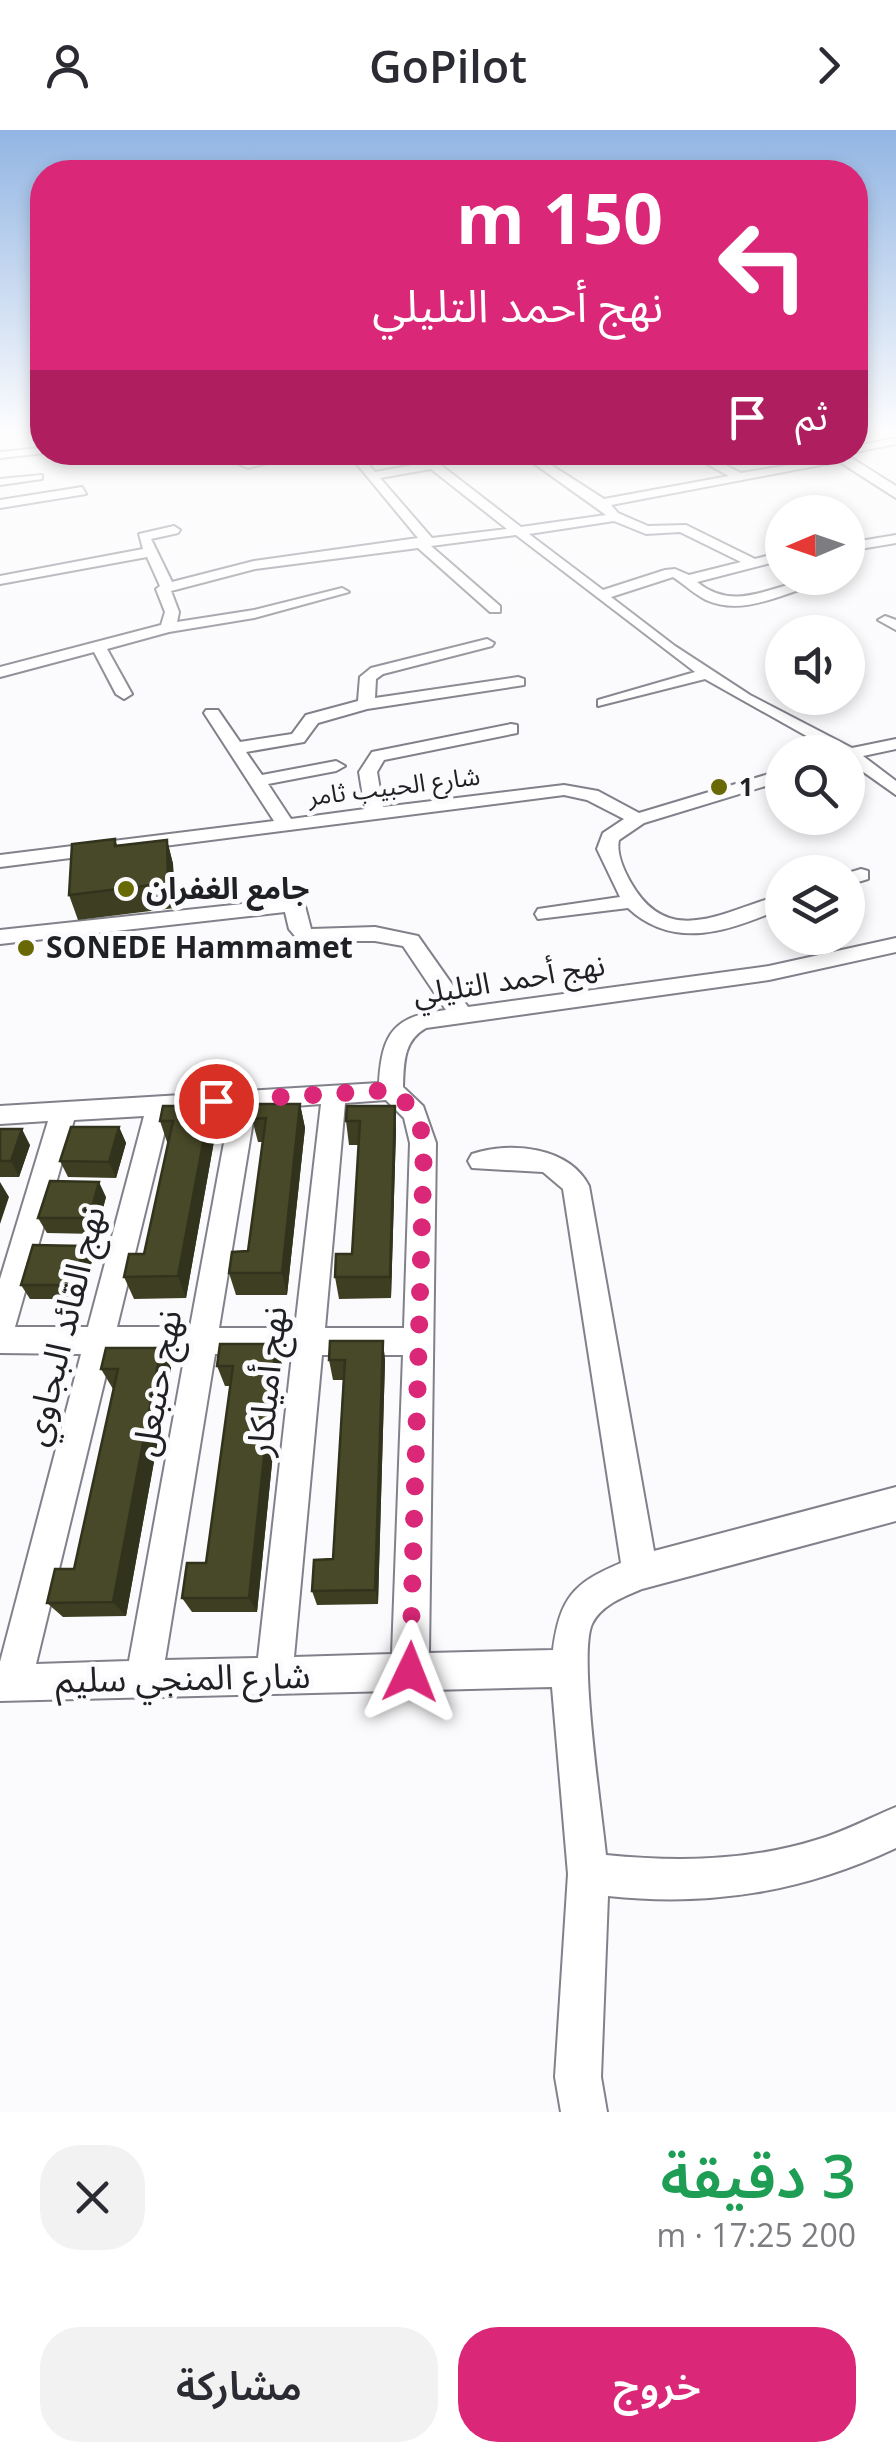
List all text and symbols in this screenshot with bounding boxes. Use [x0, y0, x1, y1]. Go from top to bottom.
text: GoPilot [369, 35, 527, 96]
icon: person [40, 38, 95, 93]
icon: forward [801, 38, 856, 93]
text: 150 m [456, 169, 663, 265]
icon: left [698, 200, 828, 330]
text: نهج أحمد التليلي [372, 274, 663, 335]
text: ثم [795, 389, 828, 441]
icon: arrive [720, 390, 775, 445]
north arrow [765, 495, 865, 595]
map controls [765, 495, 865, 955]
button: sound [765, 615, 865, 715]
button: search [765, 735, 865, 835]
street label: شارع الحبيب ثامر [305, 758, 482, 816]
place label: 1 [739, 769, 753, 803]
marker: 1 [708, 776, 730, 798]
button: layers [765, 855, 865, 955]
place label: جامع الغفران [146, 867, 310, 911]
marker: جامع الغفران [115, 878, 137, 900]
place label: SONEDE Hammamet [46, 926, 353, 967]
marker: SONEDE Hammamet [15, 937, 37, 959]
street label: نهج أحمد التليلي [410, 943, 608, 1018]
pin [174, 1059, 259, 1144]
icon: arrive [189, 1074, 244, 1129]
street label: نهج القائد البجاوي [10, 1201, 120, 1452]
street label: نهج أميلكار [234, 1304, 301, 1459]
street label: نهج حنبعل [120, 1306, 195, 1460]
position arrow [358, 1620, 462, 1724]
street label: شارع المنجي سليم [55, 1651, 311, 1707]
text: 3 دقيقة [661, 2134, 856, 2216]
button: close [40, 2145, 145, 2250]
text: 200 m · 17:25 [657, 2213, 856, 2256]
button: مشاركة [40, 2327, 438, 2442]
button: خروج [458, 2327, 856, 2442]

